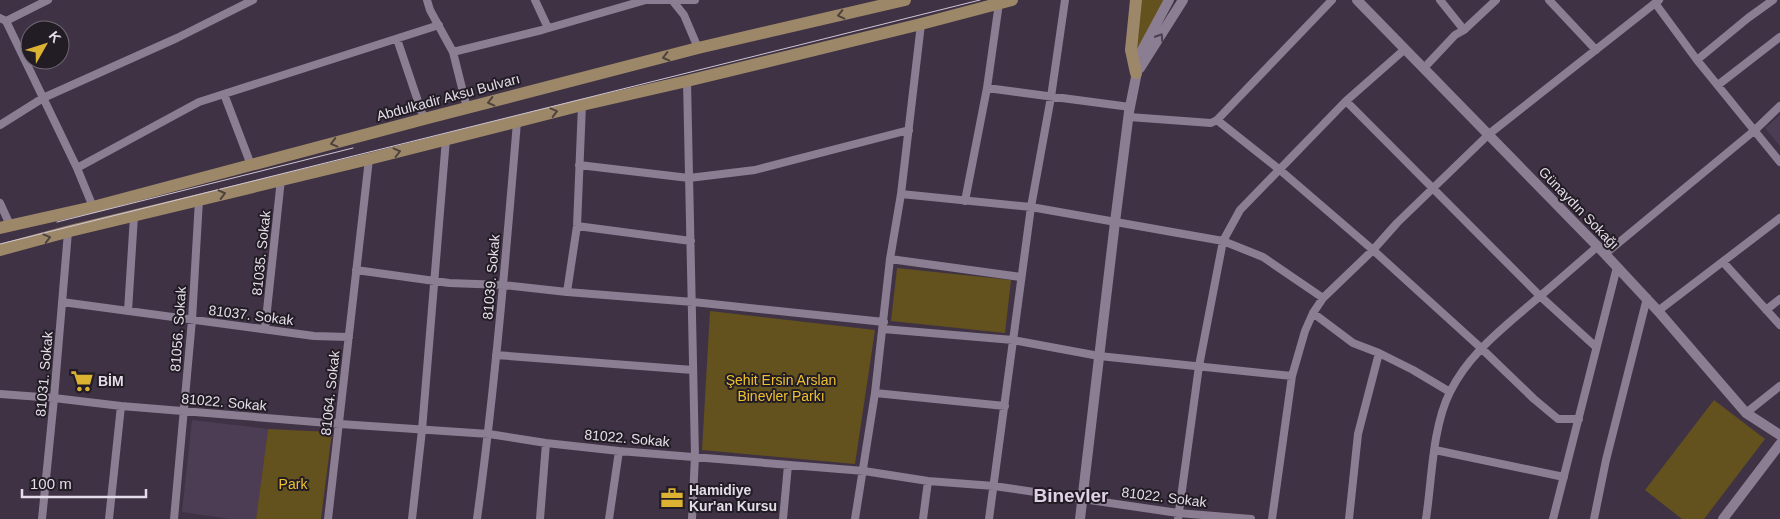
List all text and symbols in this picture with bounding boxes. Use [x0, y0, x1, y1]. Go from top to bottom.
one-way arrow [837, 9, 845, 20]
north arrow [20, 20, 70, 70]
text: K [46, 28, 65, 46]
one-way arrow [1154, 33, 1163, 42]
one-way arrow [661, 51, 670, 62]
street label: Abdulkadir Aksu Bulvarı [375, 70, 521, 124]
one-way arrow [488, 96, 496, 106]
one-way arrow [550, 108, 558, 118]
one-way arrow [330, 137, 339, 148]
one-way arrow [392, 147, 401, 158]
street label: Günaydın Sokağı [1536, 164, 1622, 252]
one-way arrow [217, 189, 226, 200]
street label: 81035. Sokak [249, 209, 274, 296]
one-way arrow [43, 233, 51, 243]
street label: 81039. Sokak [479, 233, 503, 320]
street label: 81056. Sokak [167, 285, 189, 372]
street label: 81037. Sokak [208, 302, 295, 328]
street label: 81031. Sokak [32, 330, 56, 417]
street label: 81064. Sokak [318, 349, 343, 436]
supermarket icon: BİM [69, 368, 95, 394]
park label: Şehit Ersin Arslan Binevler Parkı [726, 372, 836, 404]
place label: BİM [98, 373, 124, 389]
street label: 81022. Sokak [181, 390, 268, 414]
street label: 81022. Sokak [584, 426, 671, 450]
scale bar [22, 466, 146, 498]
text: 100 m [30, 475, 72, 492]
park label: Park [279, 476, 308, 492]
place label: Hamidiye Kur'an Kursu [689, 482, 777, 514]
street label: 81022. Sokak [1121, 484, 1208, 510]
office icon: Hamidiye Kur'an Kursu [659, 485, 685, 511]
district label: Binevler [1034, 485, 1109, 506]

